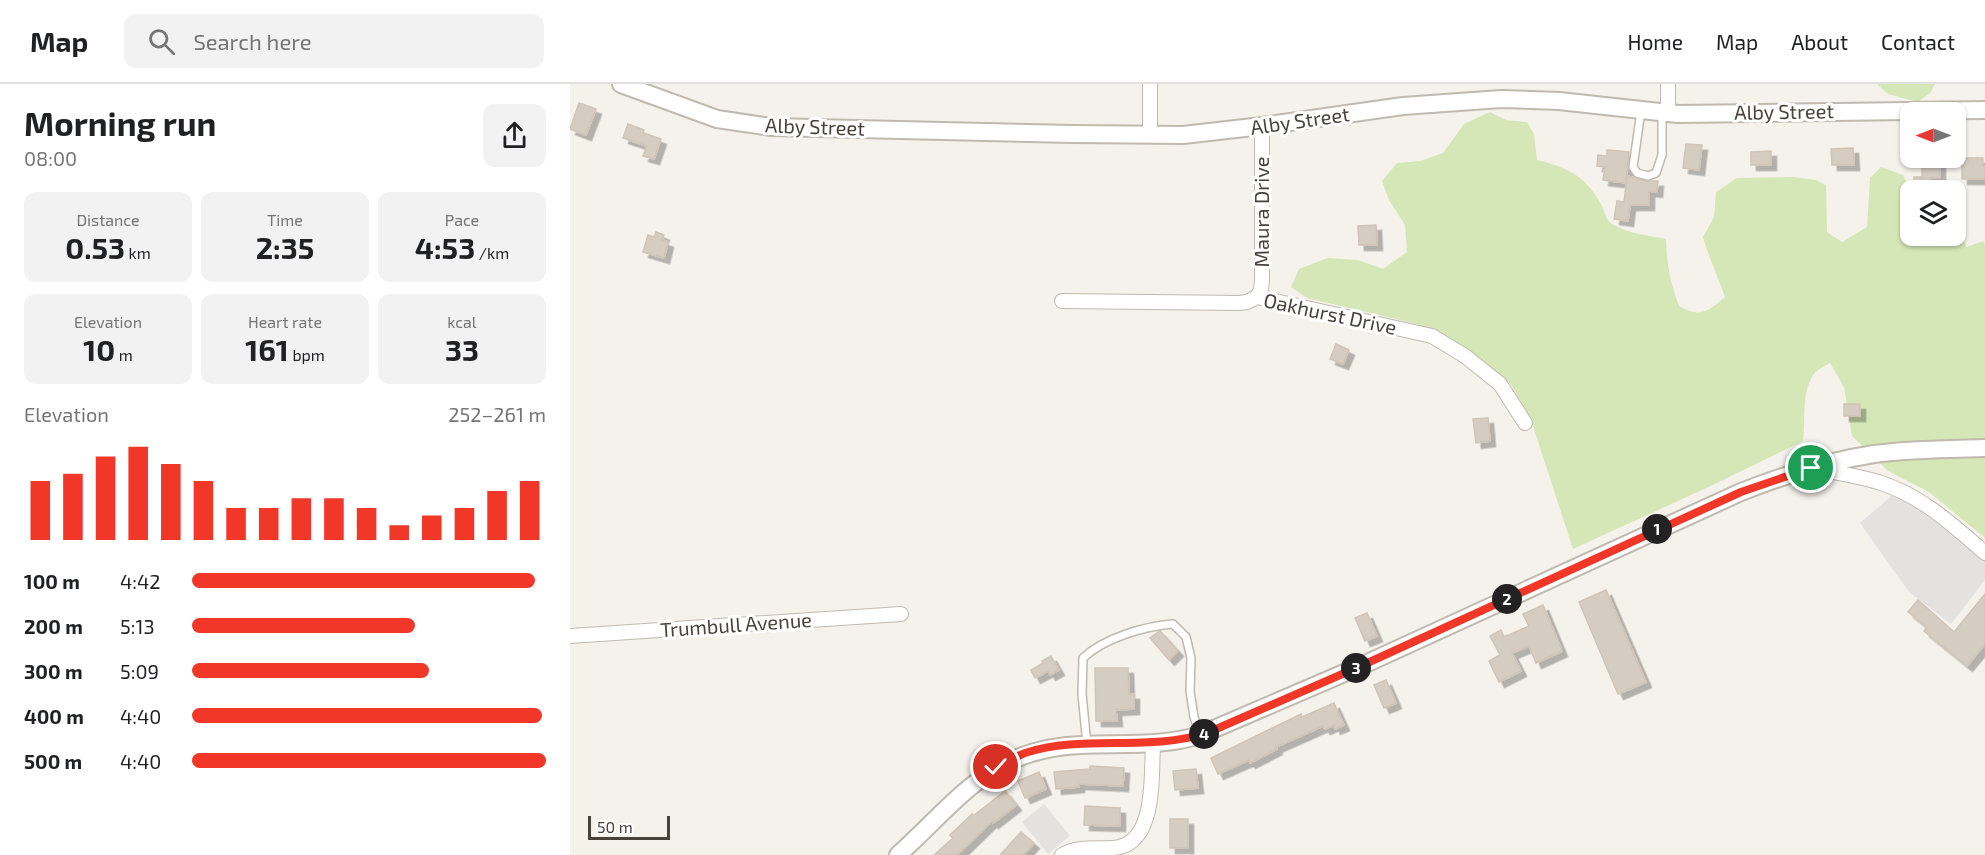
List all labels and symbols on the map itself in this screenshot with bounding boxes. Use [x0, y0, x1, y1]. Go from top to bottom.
street label: Alby Street [1734, 98, 1834, 124]
street label: Alby Street [1249, 101, 1351, 139]
north arrow [1900, 102, 1966, 168]
street label: Alby Street [765, 112, 866, 140]
street label: Maura Drive [1249, 157, 1273, 267]
street label: Oakhurst Drive [1262, 287, 1399, 339]
pin [1785, 442, 1836, 493]
pin: 1 [1642, 514, 1672, 544]
pin: 2 [1492, 584, 1522, 614]
street label: Trumbull Avenue [659, 607, 813, 641]
pin: 3 [1341, 653, 1371, 683]
pin: 4 [1189, 719, 1219, 749]
pin [970, 741, 1021, 792]
scale bar [588, 813, 670, 840]

